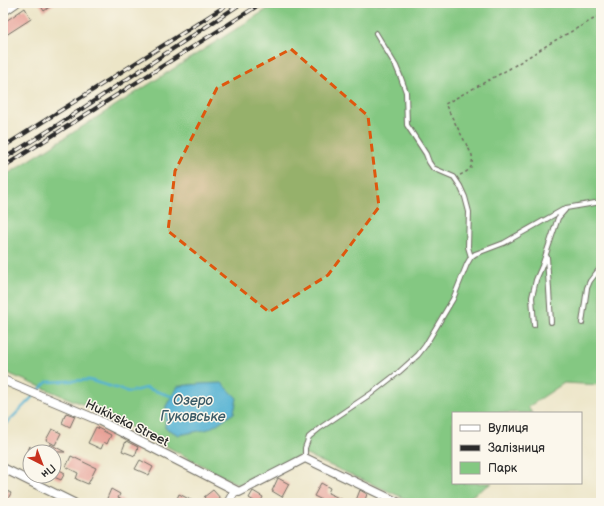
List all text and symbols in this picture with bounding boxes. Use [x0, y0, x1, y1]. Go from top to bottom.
water label: Озеро Гуковське [160, 392, 226, 425]
street label: Hukivska Street [83, 396, 171, 450]
legend [452, 412, 582, 484]
text: Вулиця [488, 421, 529, 436]
text: Залізниця [488, 441, 545, 456]
north arrow [22, 444, 62, 484]
text: Пн [39, 461, 58, 481]
text: Парк [488, 461, 518, 476]

